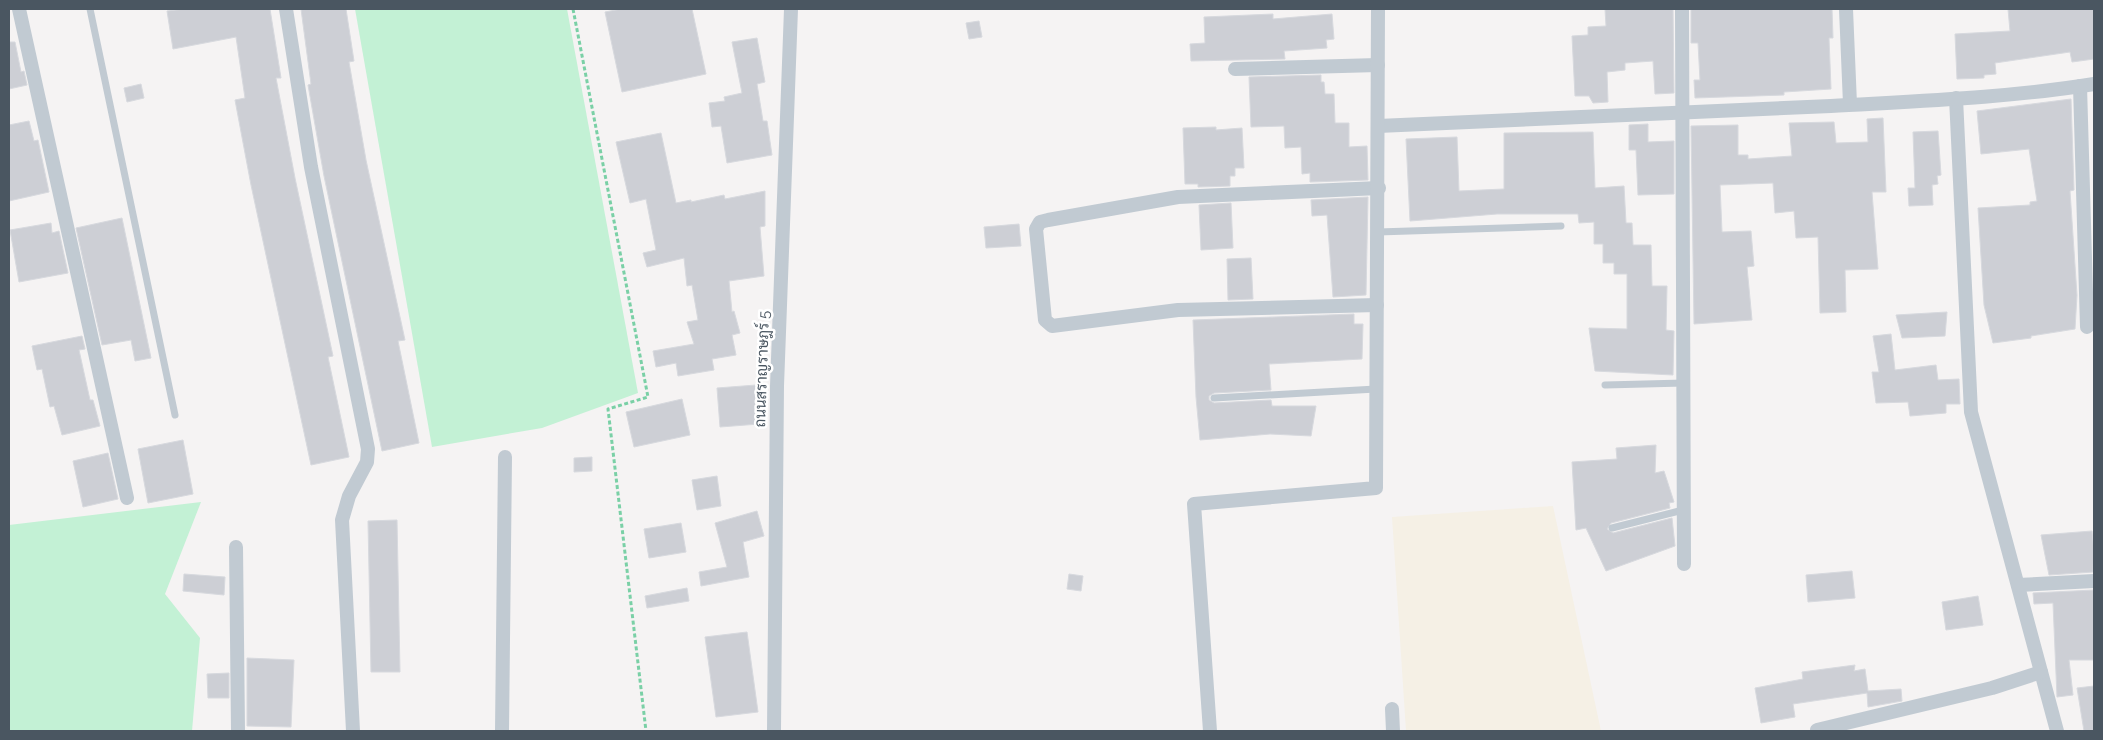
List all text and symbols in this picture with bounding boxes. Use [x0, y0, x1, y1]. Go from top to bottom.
street label: ถนนสราญราษฎร์ 5 [750, 310, 774, 428]

